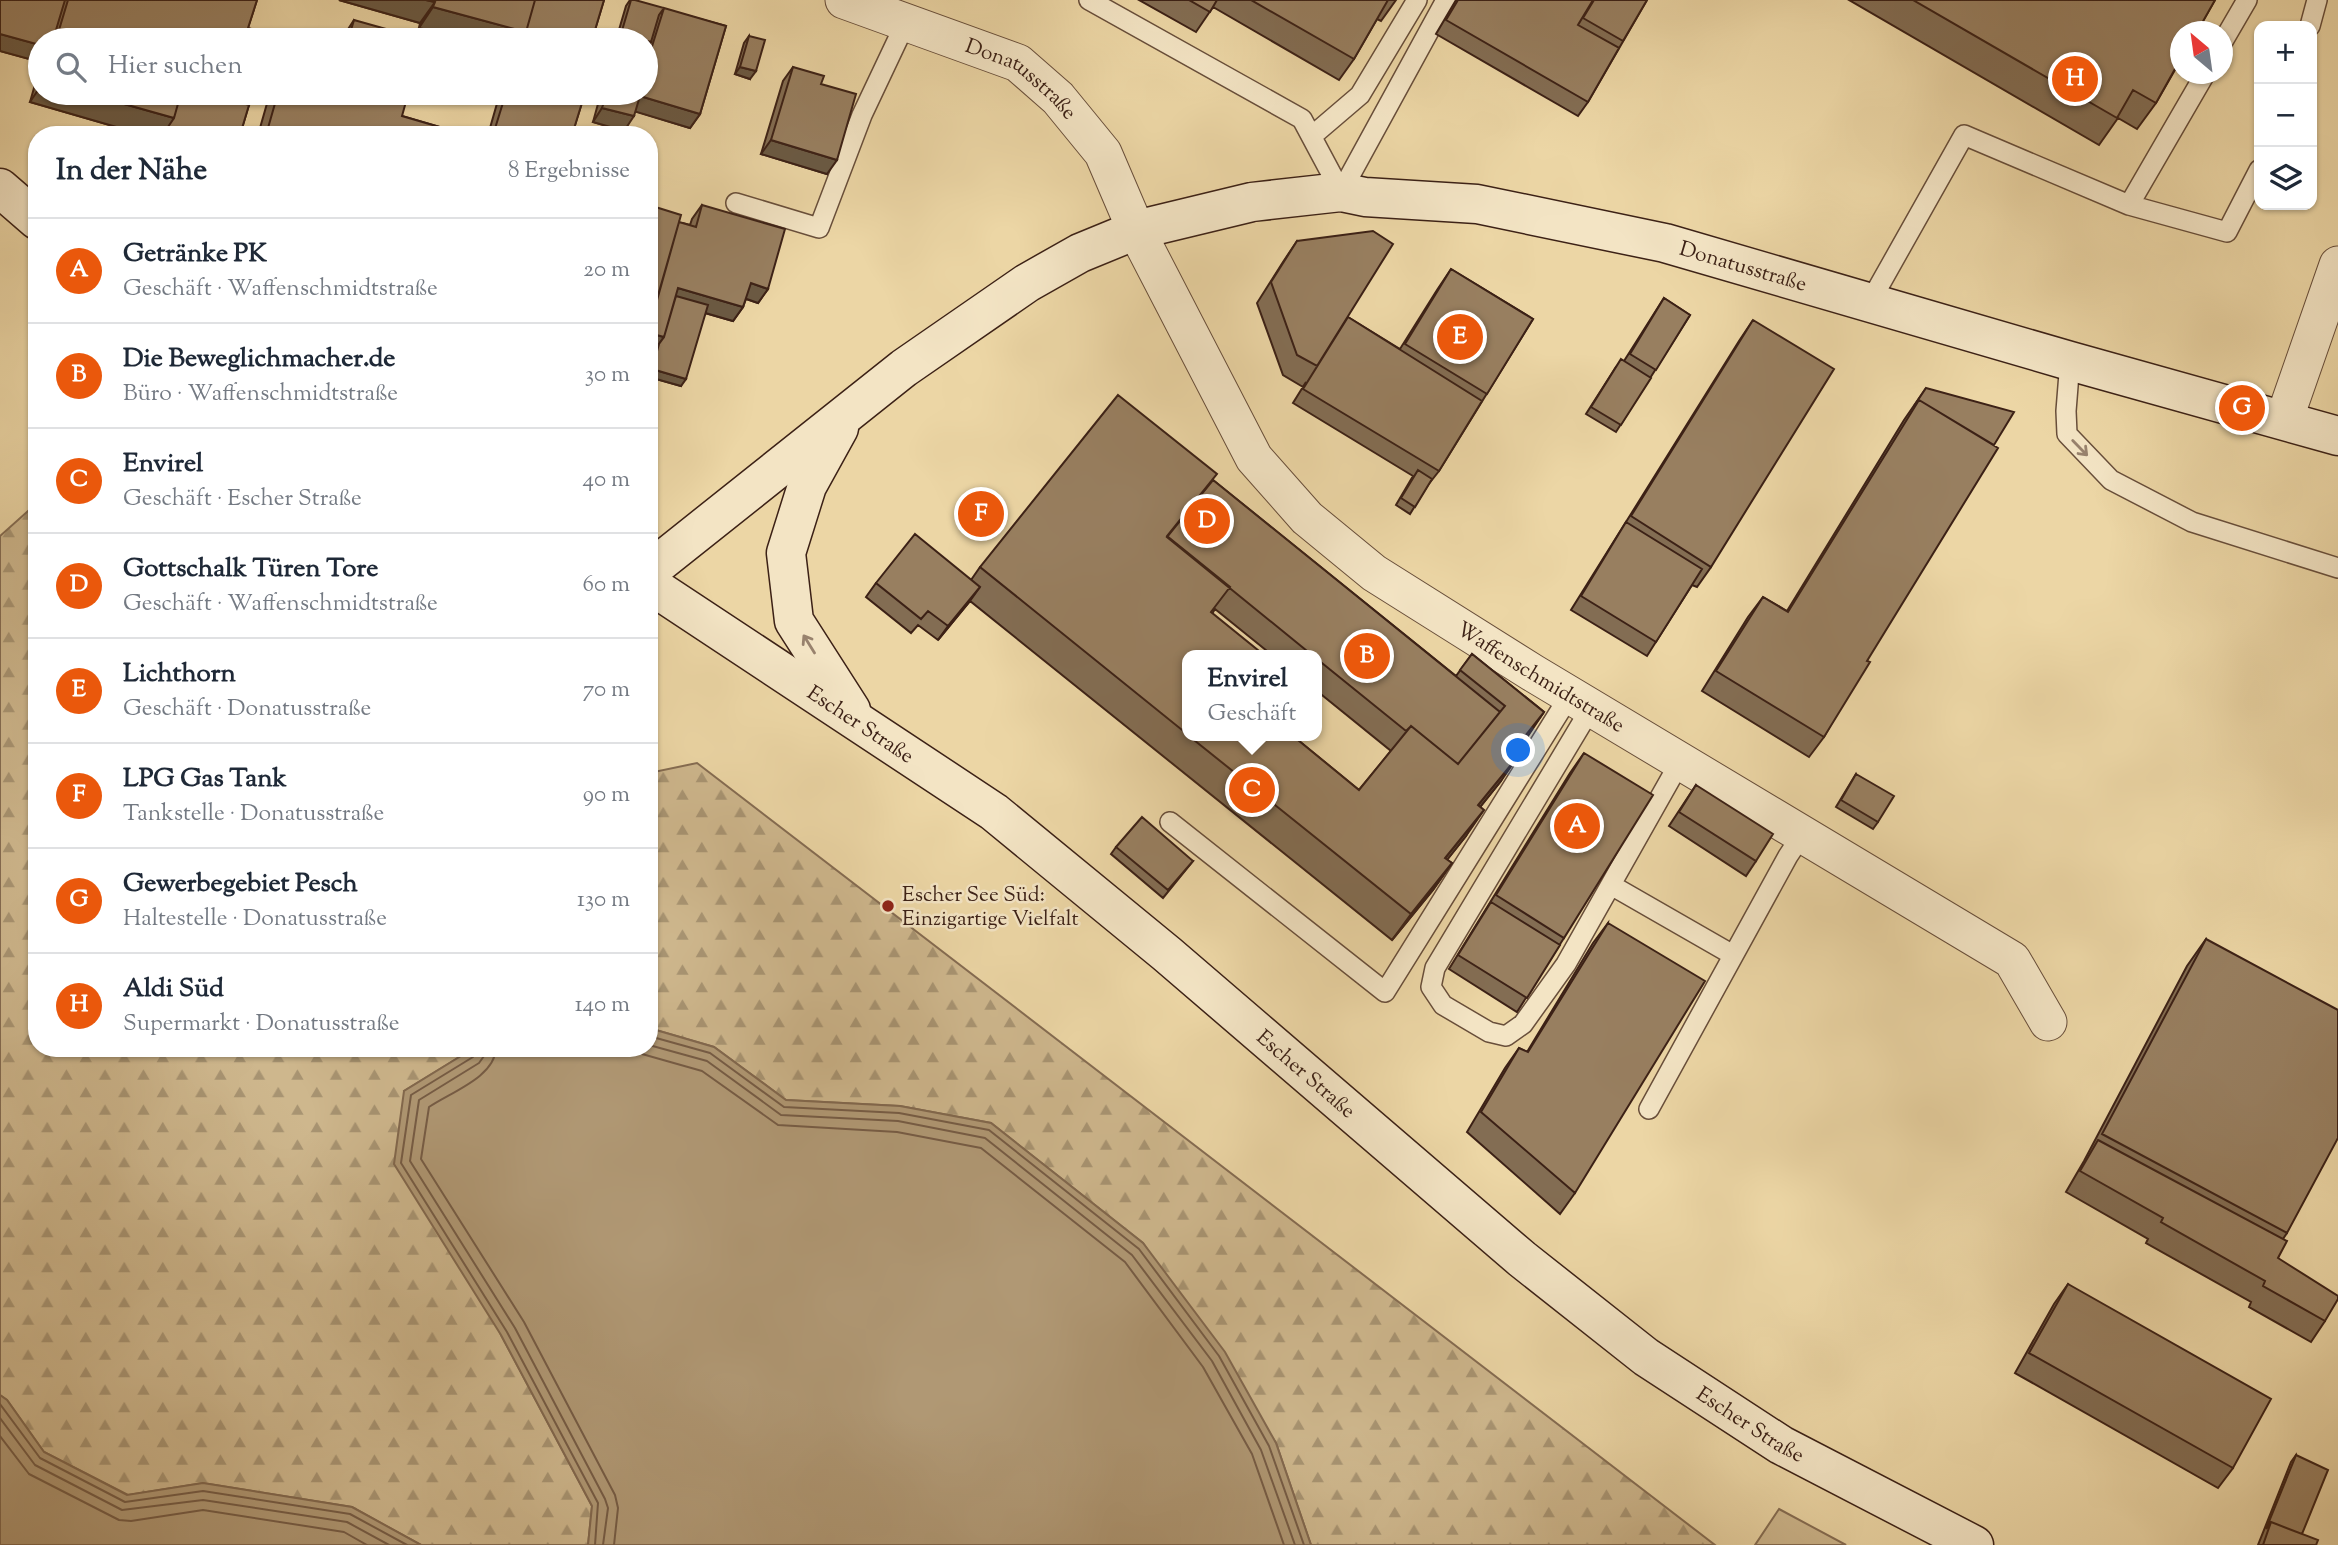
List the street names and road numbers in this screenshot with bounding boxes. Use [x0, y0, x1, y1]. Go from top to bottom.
street label: Donatusstraße [961, 32, 1083, 127]
street label: Donatusstraße [1675, 235, 1810, 301]
street label: Waffenschmidtstraße [1450, 615, 1630, 741]
street label: Escher Straße [800, 679, 919, 772]
street label: Escher Straße [1249, 1024, 1361, 1127]
street label: Escher Straße [1690, 1381, 1809, 1472]

